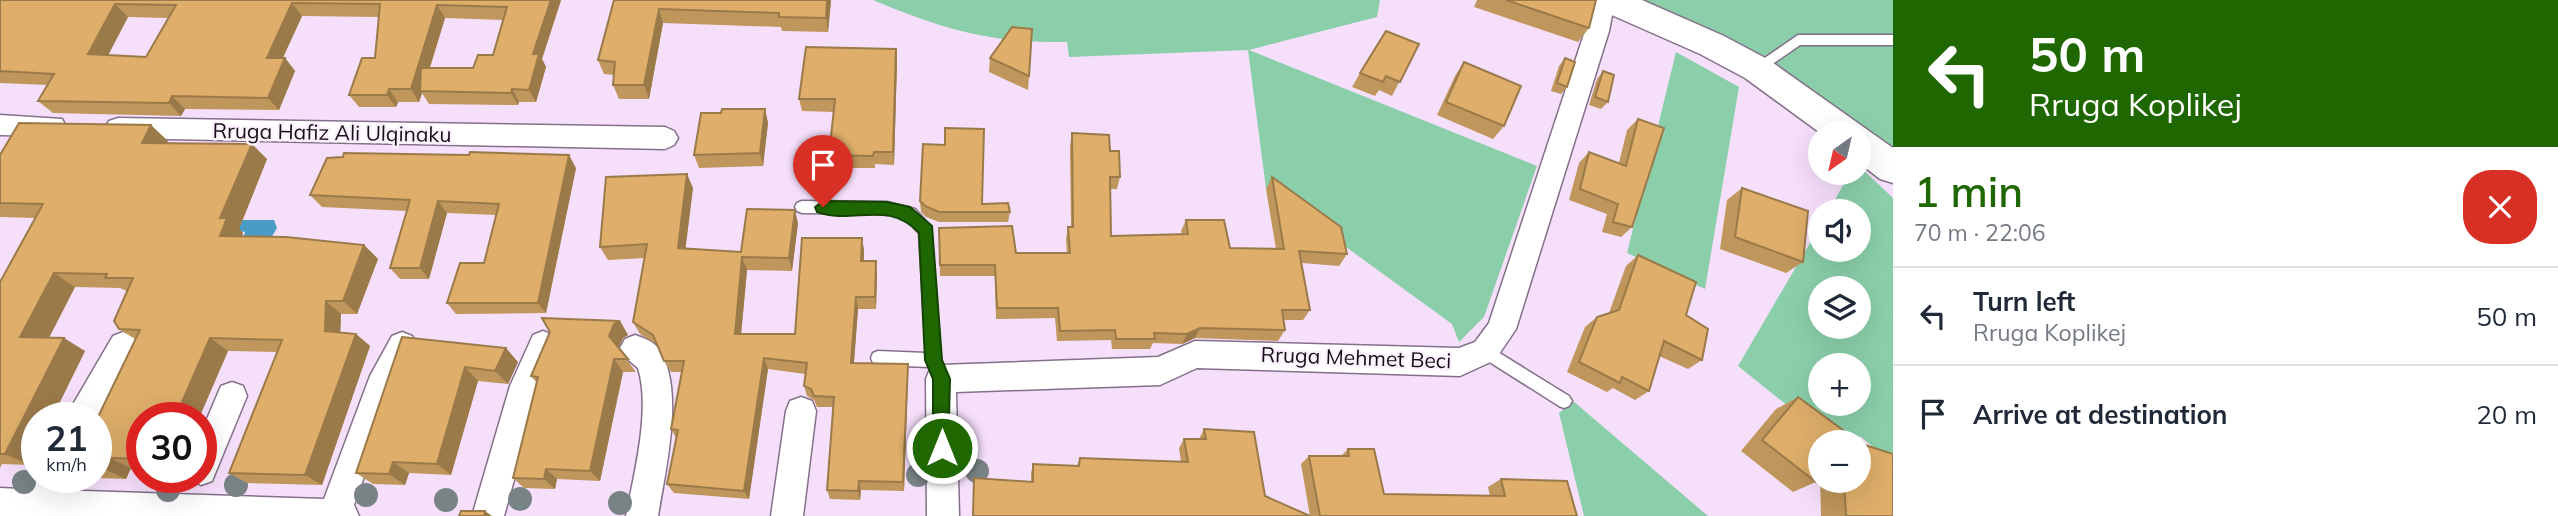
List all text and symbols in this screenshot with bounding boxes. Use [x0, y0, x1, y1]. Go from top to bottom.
text: 50 m [2029, 23, 2145, 84]
icon: left [1914, 28, 2005, 119]
text: Rruga Koplikej [2029, 84, 2242, 124]
street label: Rruga Hafiz Ali Ulqinaku [212, 117, 452, 147]
north arrow [1808, 122, 1871, 186]
map controls [1808, 122, 1871, 493]
pin [793, 135, 853, 207]
icon: arrive [804, 146, 842, 184]
text: 1 min [1914, 165, 2023, 218]
button: close [2463, 170, 2537, 244]
button: sound [1808, 199, 1871, 262]
text: 70 m · 22:06 [1914, 218, 2046, 247]
button: layers [1808, 276, 1871, 339]
text: Turn left [1973, 285, 2075, 318]
icon: left [1914, 297, 1952, 335]
text: 50 m [2476, 300, 2537, 333]
text: Rruga Koplikej [1973, 318, 2126, 347]
street label: Rruga Mehmet Beci [1260, 341, 1452, 373]
button: + [1808, 353, 1871, 416]
icon: arrive [1914, 395, 1952, 433]
text: Arrive at destination [1973, 398, 2228, 431]
text: 20 m [2476, 398, 2537, 431]
speed limit sign: 30 [126, 402, 217, 493]
position arrow [905, 411, 979, 485]
text: 21 [45, 416, 88, 460]
button: − [1808, 430, 1871, 493]
text: km/h [46, 453, 87, 476]

